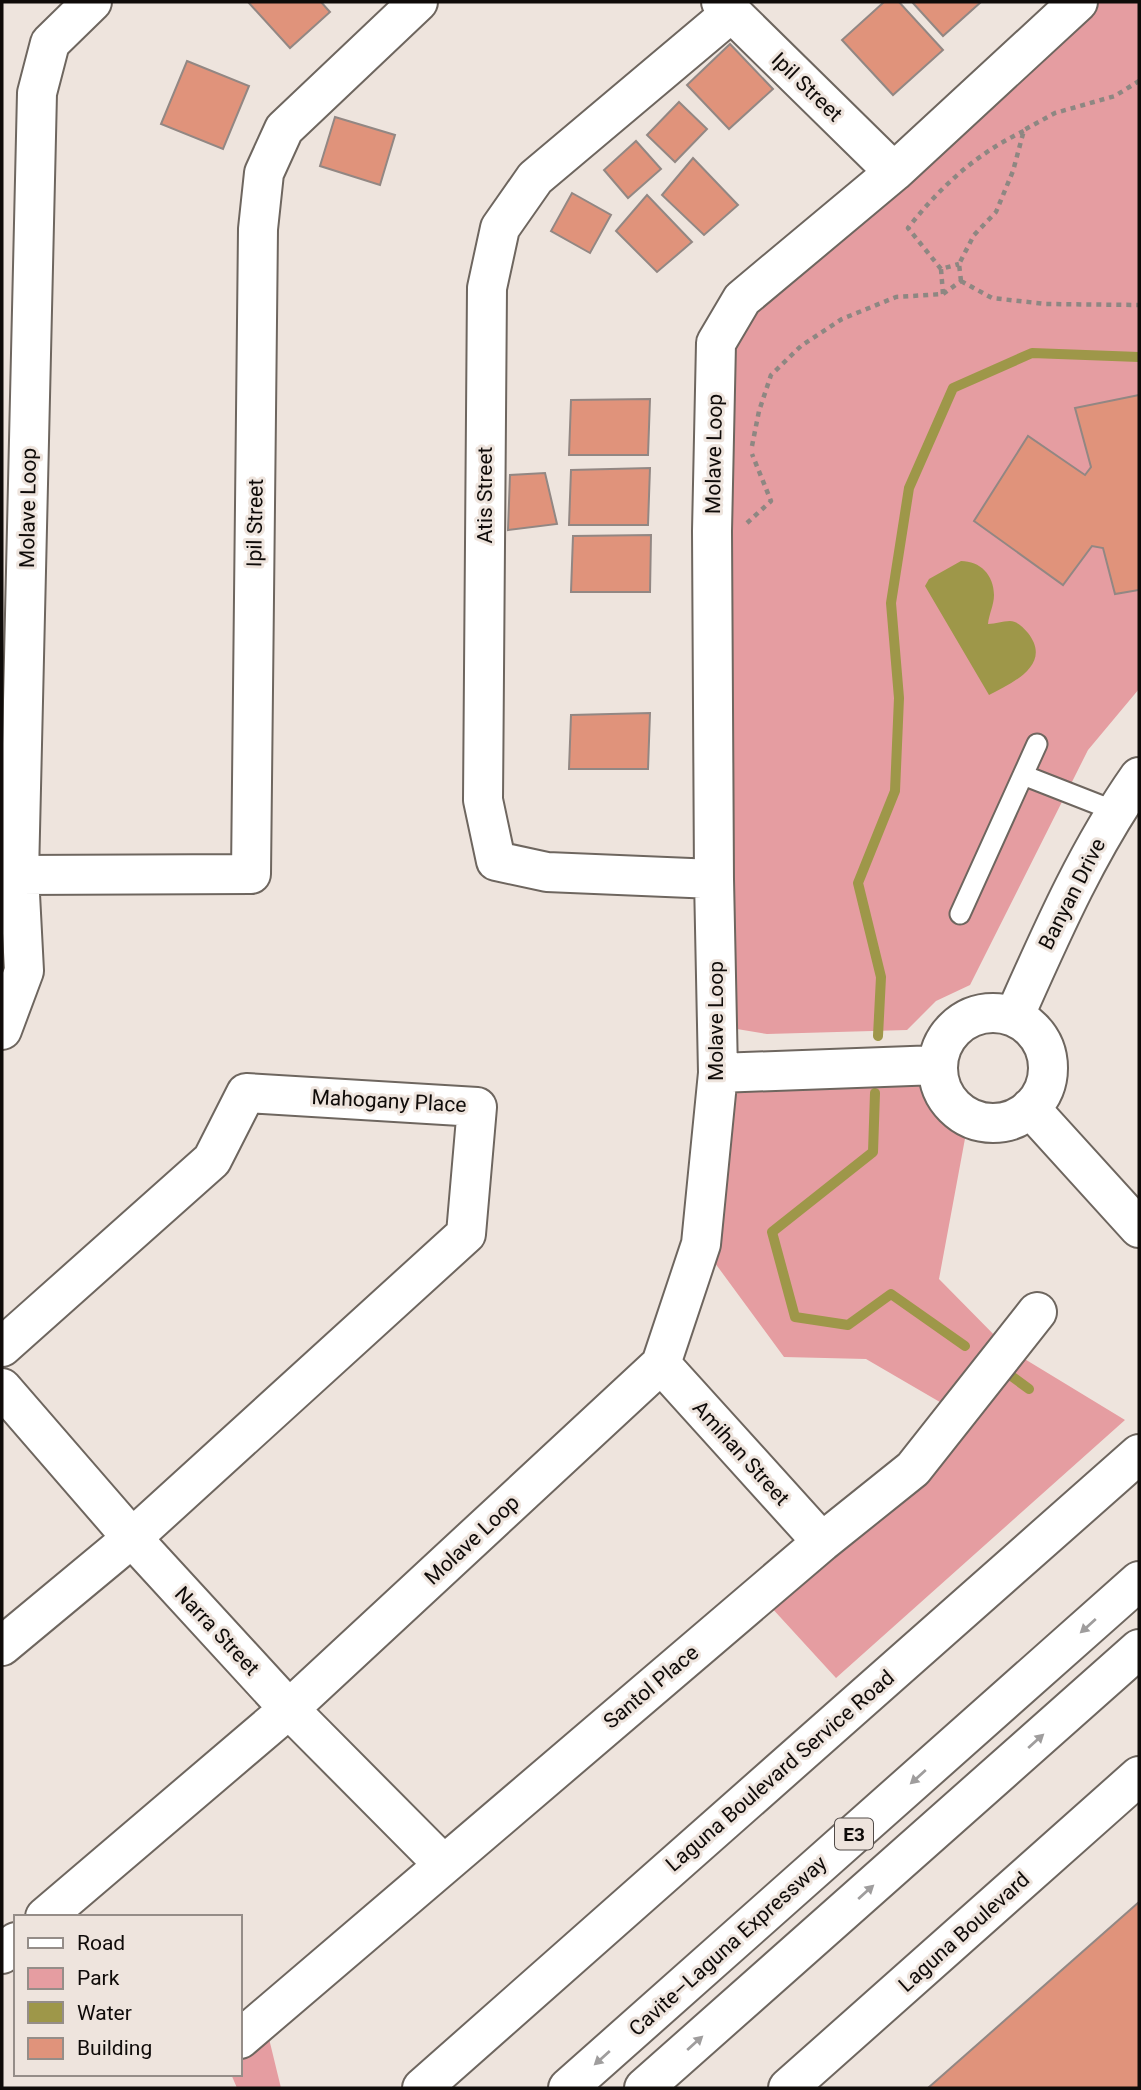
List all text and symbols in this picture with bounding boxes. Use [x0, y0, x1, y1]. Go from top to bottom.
street label: Ipil Street [767, 48, 847, 126]
street label: Molave Loop [701, 394, 727, 514]
street label: Atis Street [473, 446, 497, 543]
street label: Molave Loop [15, 448, 41, 568]
street label: Ipil Street [242, 479, 268, 567]
street label: Banyan Drive [1034, 835, 1110, 953]
street label: Molave Loop [704, 961, 728, 1081]
street label: Mahogany Place [311, 1085, 467, 1117]
street label: Amihan Street [688, 1396, 794, 1510]
street label: Molave Loop [420, 1490, 524, 1590]
street label: Narra Street [170, 1582, 264, 1680]
one-way arrow [1079, 1618, 1097, 1634]
street label: Santol Place [599, 1640, 703, 1734]
street label: Laguna Boulevard Service Road [661, 1665, 899, 1877]
one-way arrow [1027, 1733, 1045, 1749]
one-way arrow [909, 1769, 927, 1785]
road number: E3 [835, 1818, 873, 1850]
street label: Cavite–Laguna Expressway [624, 1851, 832, 2041]
street label: Laguna Boulevard [894, 1867, 1034, 1997]
one-way arrow [857, 1885, 874, 1900]
legend [14, 1915, 242, 2076]
text: Road [77, 1931, 125, 1955]
text: Park [77, 1966, 120, 1990]
text: Water [77, 2001, 132, 2025]
text: Building [77, 2036, 152, 2060]
one-way arrow [687, 2036, 704, 2051]
one-way arrow [593, 2050, 610, 2065]

